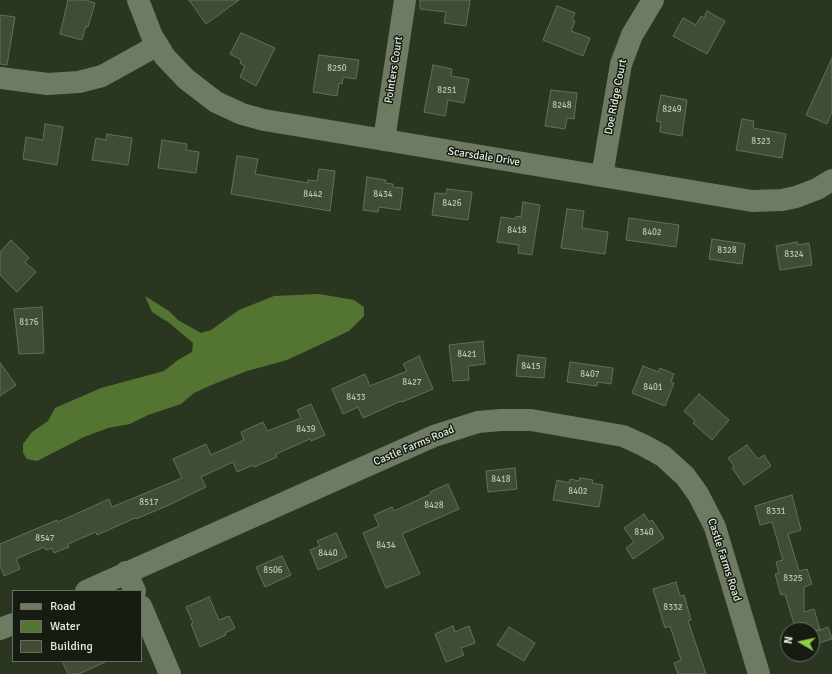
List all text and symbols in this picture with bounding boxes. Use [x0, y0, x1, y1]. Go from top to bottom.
street label: Pointers Court [382, 36, 406, 104]
street label: Doe Ridge Court [602, 58, 630, 136]
house number: 8250 [327, 64, 347, 74]
house number: 8251 [437, 86, 457, 96]
house number: 8248 [552, 101, 572, 111]
house number: 8249 [662, 105, 682, 115]
house number: 8323 [751, 137, 771, 147]
street label: Scarsdale Drive [447, 145, 521, 169]
house number: 8442 [303, 190, 323, 200]
house number: 8434 [373, 190, 393, 200]
house number: 8426 [442, 199, 462, 209]
house number: 8418 [507, 226, 527, 236]
house number: 8402 [642, 228, 662, 238]
house number: 8328 [717, 246, 737, 256]
house number: 8324 [784, 250, 804, 260]
house number: 8176 [19, 318, 39, 328]
house number: 8421 [457, 350, 477, 360]
house number: 8415 [521, 362, 541, 372]
house number: 8407 [580, 370, 600, 380]
house number: 8427 [402, 378, 422, 388]
house number: 8401 [643, 383, 663, 393]
house number: 8433 [346, 393, 366, 403]
street label: Castle Farms Road [372, 423, 456, 469]
house number: 8439 [296, 425, 316, 435]
house number: 8418 [491, 475, 511, 485]
house number: 8402 [568, 487, 588, 497]
house number: 8517 [139, 498, 159, 508]
house number: 8428 [424, 501, 444, 511]
house number: 8331 [766, 507, 786, 517]
street label: Castle Farms Road [704, 517, 744, 603]
house number: 8340 [634, 528, 654, 538]
house number: 8547 [35, 534, 55, 544]
house number: 8434 [376, 541, 396, 551]
house number: 8440 [318, 549, 338, 559]
house number: 8506 [263, 566, 283, 576]
house number: 8325 [783, 574, 803, 584]
legend [12, 590, 142, 662]
text: Road [50, 599, 76, 614]
house number: 8332 [663, 603, 683, 613]
text: Water [50, 619, 80, 634]
north arrow [780, 622, 820, 662]
text: N [782, 635, 796, 645]
text: Building [50, 639, 93, 654]

